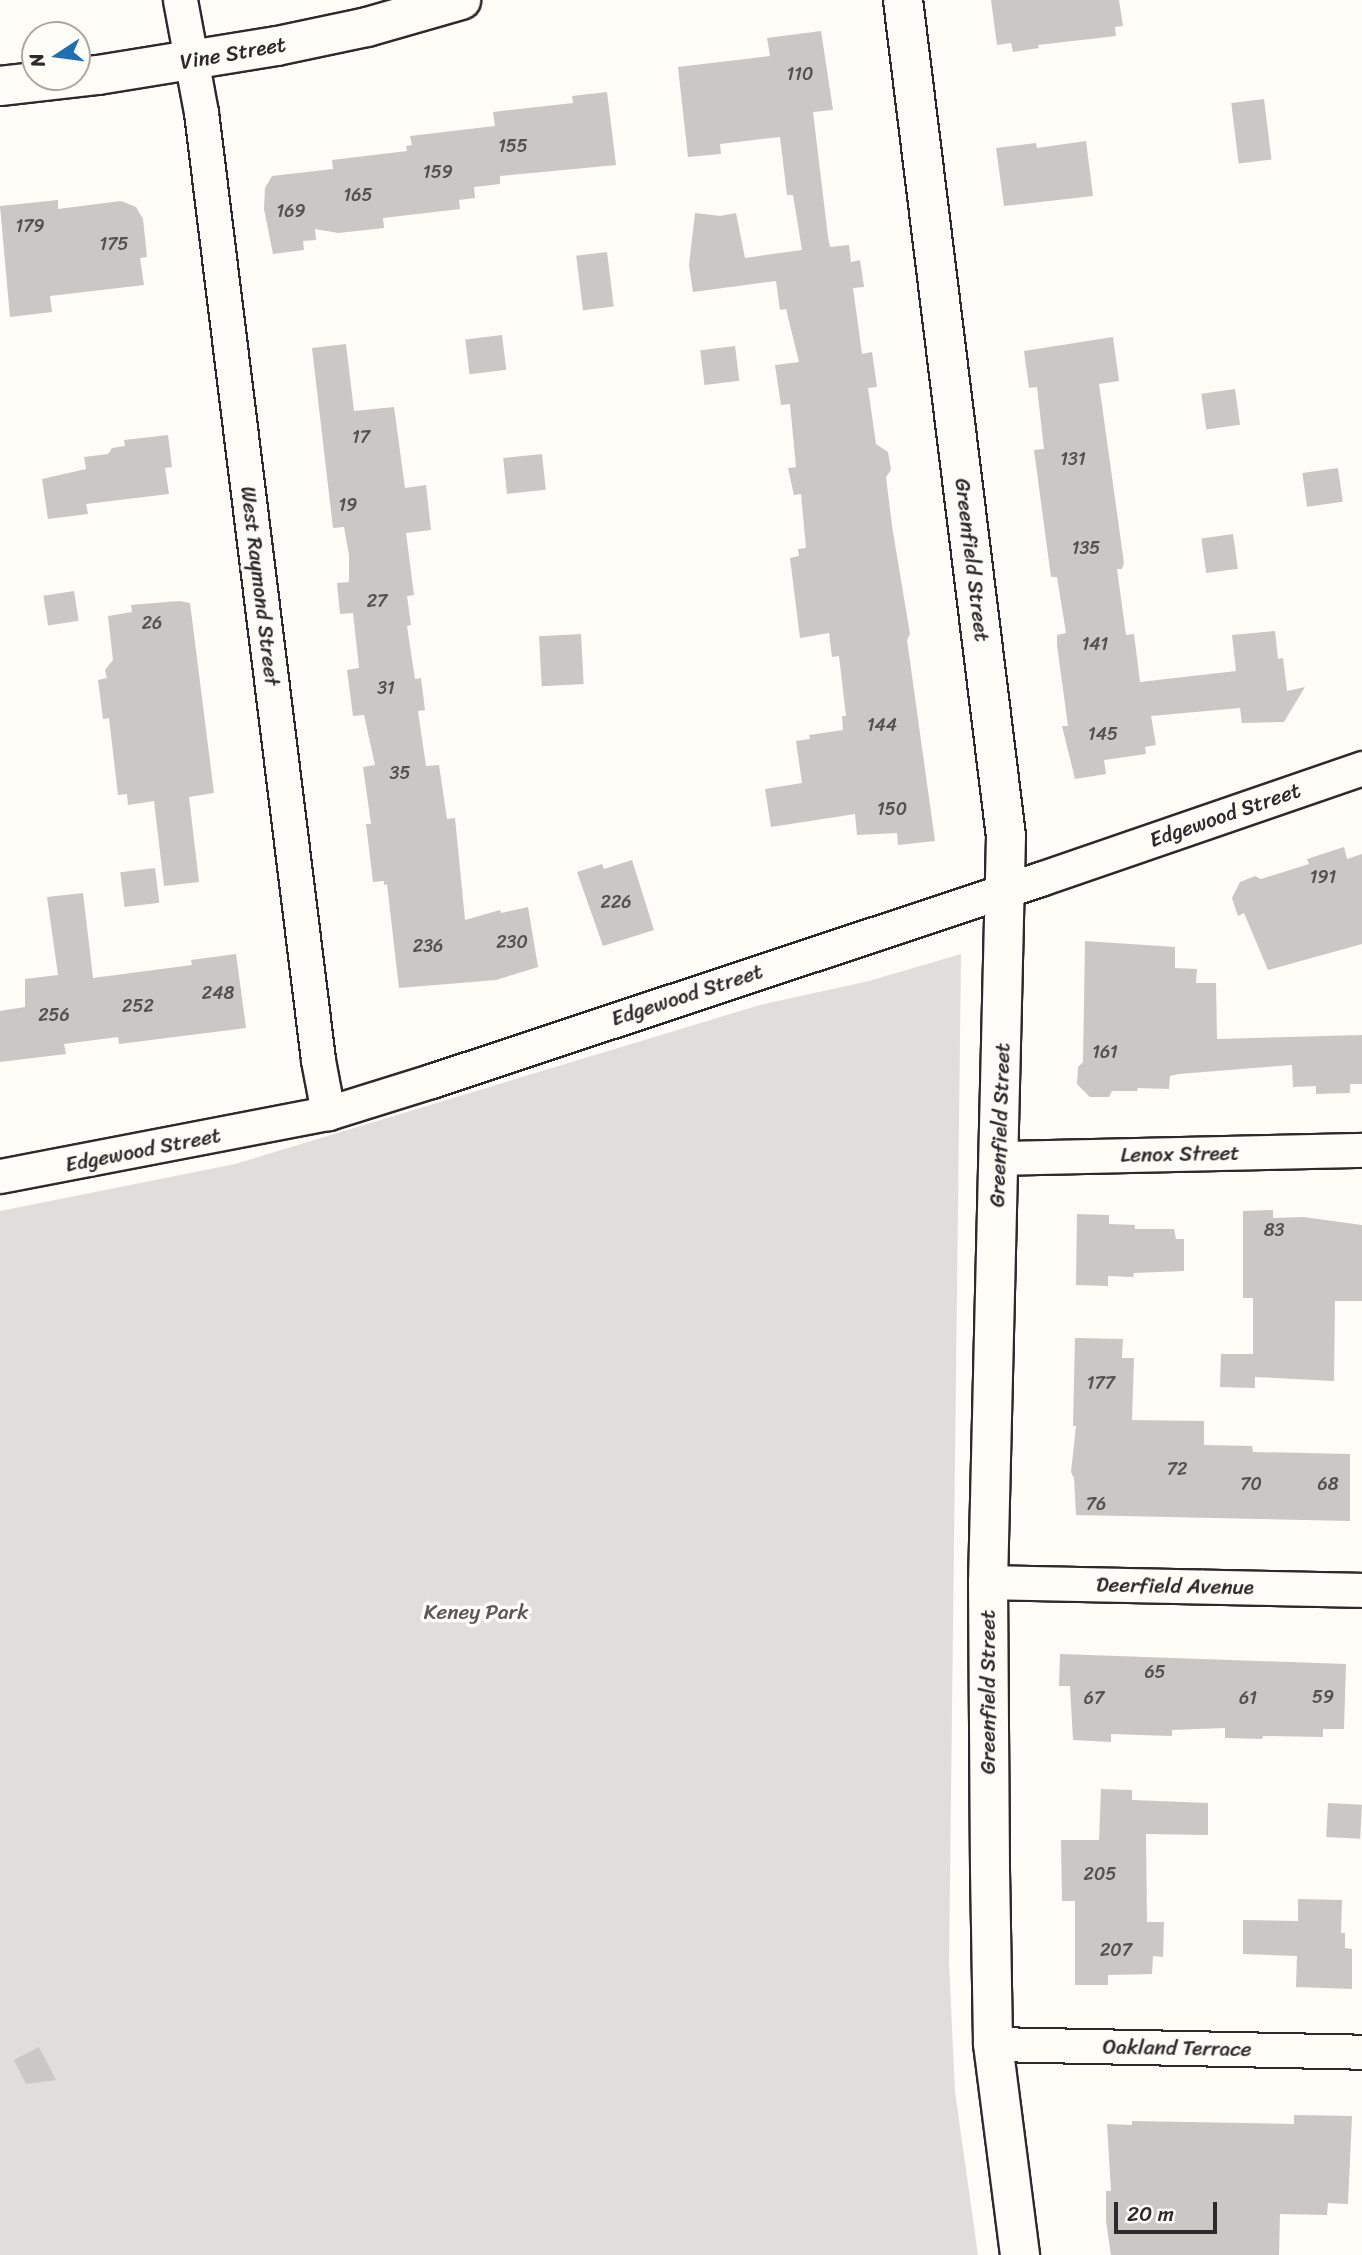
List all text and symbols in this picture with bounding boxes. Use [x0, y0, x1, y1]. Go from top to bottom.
north arrow [21, 21, 91, 91]
street label: Vine Street [178, 31, 288, 75]
text: N [19, 50, 55, 71]
house number: 110 [787, 63, 813, 85]
house number: 155 [498, 135, 528, 157]
house number: 159 [423, 161, 453, 183]
house number: 165 [344, 184, 372, 206]
house number: 169 [277, 200, 305, 222]
house number: 179 [15, 215, 45, 237]
house number: 175 [100, 233, 128, 255]
house number: 17 [352, 426, 370, 448]
house number: 131 [1060, 448, 1086, 470]
street label: Greenfield Street [950, 477, 994, 643]
street label: West Raymond Street [235, 485, 285, 687]
house number: 19 [339, 494, 357, 516]
house number: 135 [1072, 537, 1100, 559]
house number: 27 [367, 590, 387, 612]
house number: 26 [142, 612, 162, 634]
house number: 141 [1082, 633, 1108, 655]
house number: 31 [377, 677, 395, 699]
house number: 144 [867, 714, 897, 736]
house number: 145 [1088, 723, 1118, 745]
house number: 35 [390, 762, 410, 784]
street label: Edgewood Street [1147, 777, 1303, 853]
house number: 150 [877, 798, 907, 820]
house number: 191 [1310, 866, 1336, 888]
house number: 226 [601, 891, 631, 913]
house number: 230 [496, 931, 528, 953]
house number: 236 [413, 935, 443, 957]
street label: Edgewood Street [608, 959, 766, 1031]
house number: 248 [202, 982, 234, 1004]
house number: 252 [122, 995, 154, 1017]
house number: 256 [38, 1004, 70, 1026]
house number: 161 [1092, 1041, 1118, 1063]
street label: Greenfield Street [985, 1043, 1015, 1207]
street label: Edgewood Street [63, 1123, 223, 1177]
street label: Lenox Street [1120, 1140, 1240, 1168]
house number: 83 [1264, 1219, 1284, 1241]
house number: 177 [1087, 1372, 1115, 1394]
house number: 72 [1167, 1458, 1187, 1480]
house number: 70 [1240, 1473, 1262, 1495]
house number: 68 [1317, 1473, 1339, 1495]
house number: 76 [1086, 1493, 1106, 1515]
street label: Deerfield Avenue [1096, 1572, 1254, 1600]
park label: Keney Park [423, 1599, 529, 1625]
street label: Greenfield Street [975, 1610, 1001, 1774]
house number: 65 [1144, 1661, 1166, 1683]
house number: 59 [1312, 1686, 1334, 1708]
house number: 67 [1084, 1687, 1104, 1709]
house number: 61 [1239, 1687, 1257, 1709]
house number: 205 [1084, 1863, 1116, 1885]
house number: 207 [1100, 1939, 1132, 1961]
street label: Oakland Terrace [1102, 2034, 1252, 2062]
scale bar [1117, 2188, 1220, 2232]
text: 20 m [1127, 2195, 1174, 2233]

